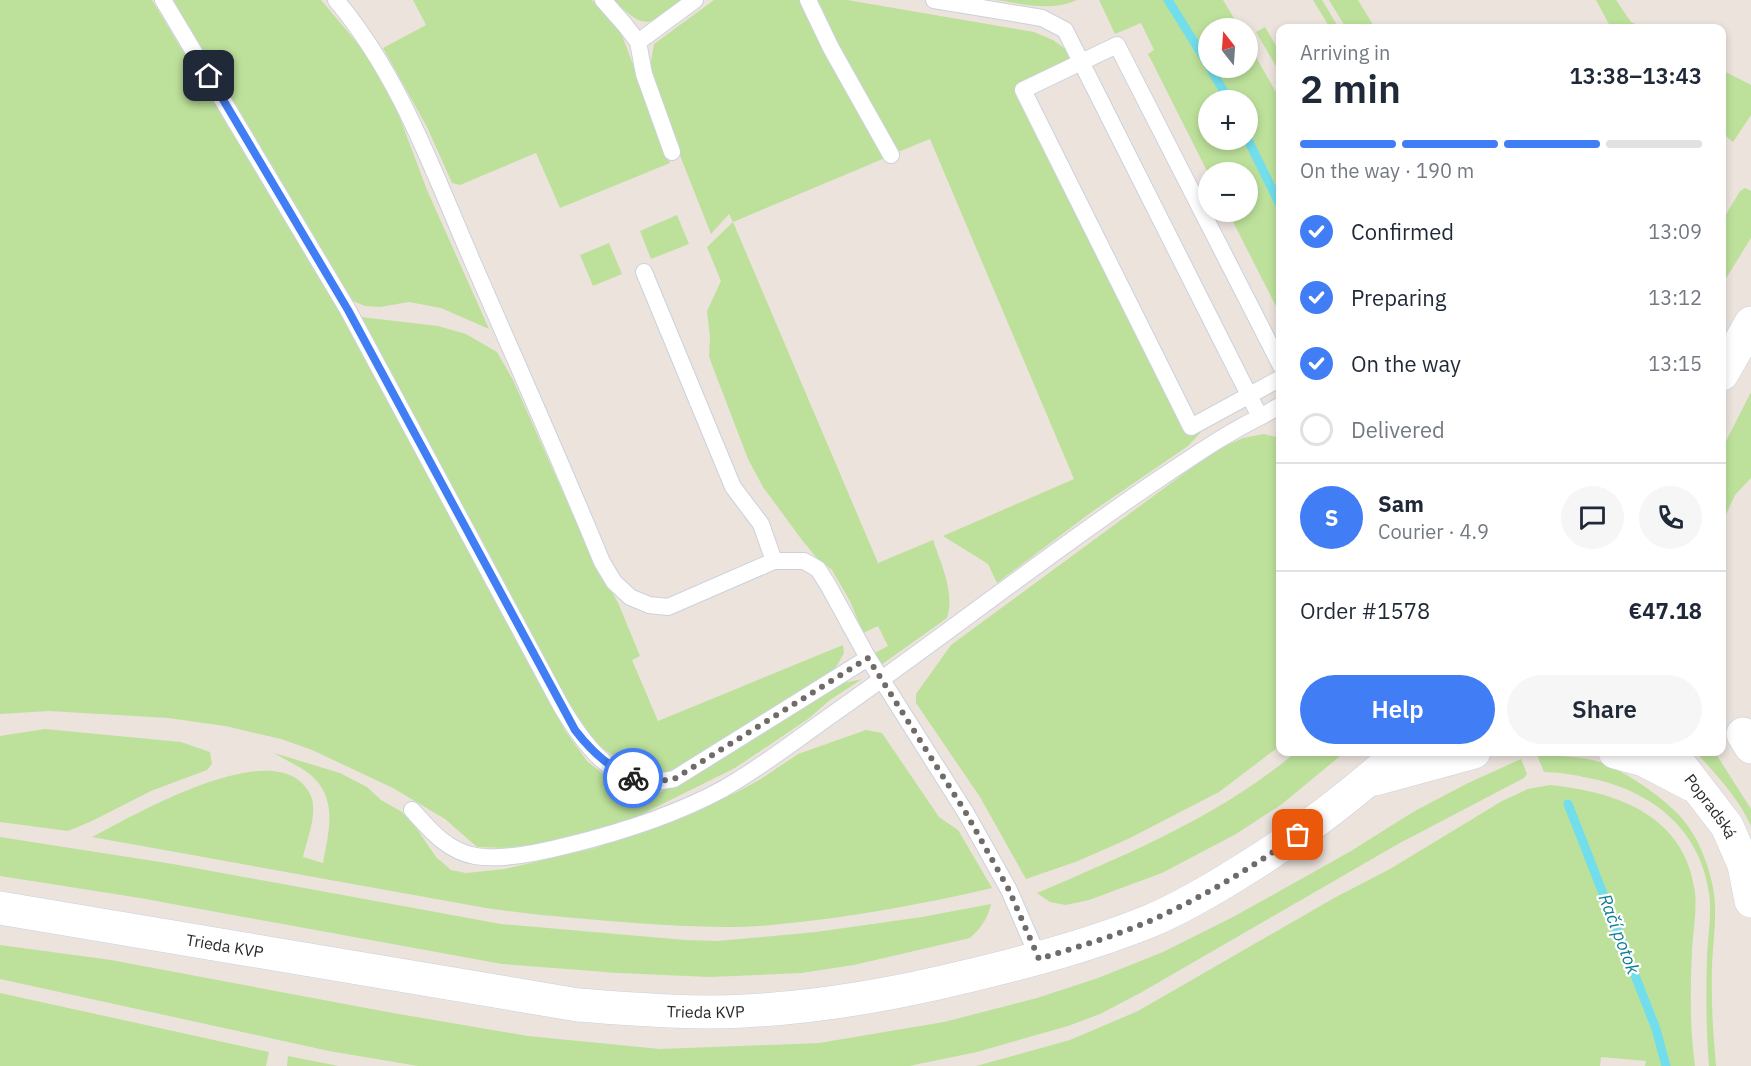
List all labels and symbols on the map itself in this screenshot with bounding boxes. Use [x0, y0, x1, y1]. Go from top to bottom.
north arrow [1198, 18, 1258, 78]
pin [183, 50, 234, 101]
courier [603, 748, 663, 808]
street label: Popradská [1680, 770, 1741, 842]
pin [1272, 809, 1323, 860]
water label: Račí potok [1594, 890, 1645, 978]
street label: Trieda KVP [185, 929, 265, 962]
street label: Trieda KVP [666, 1001, 745, 1022]

